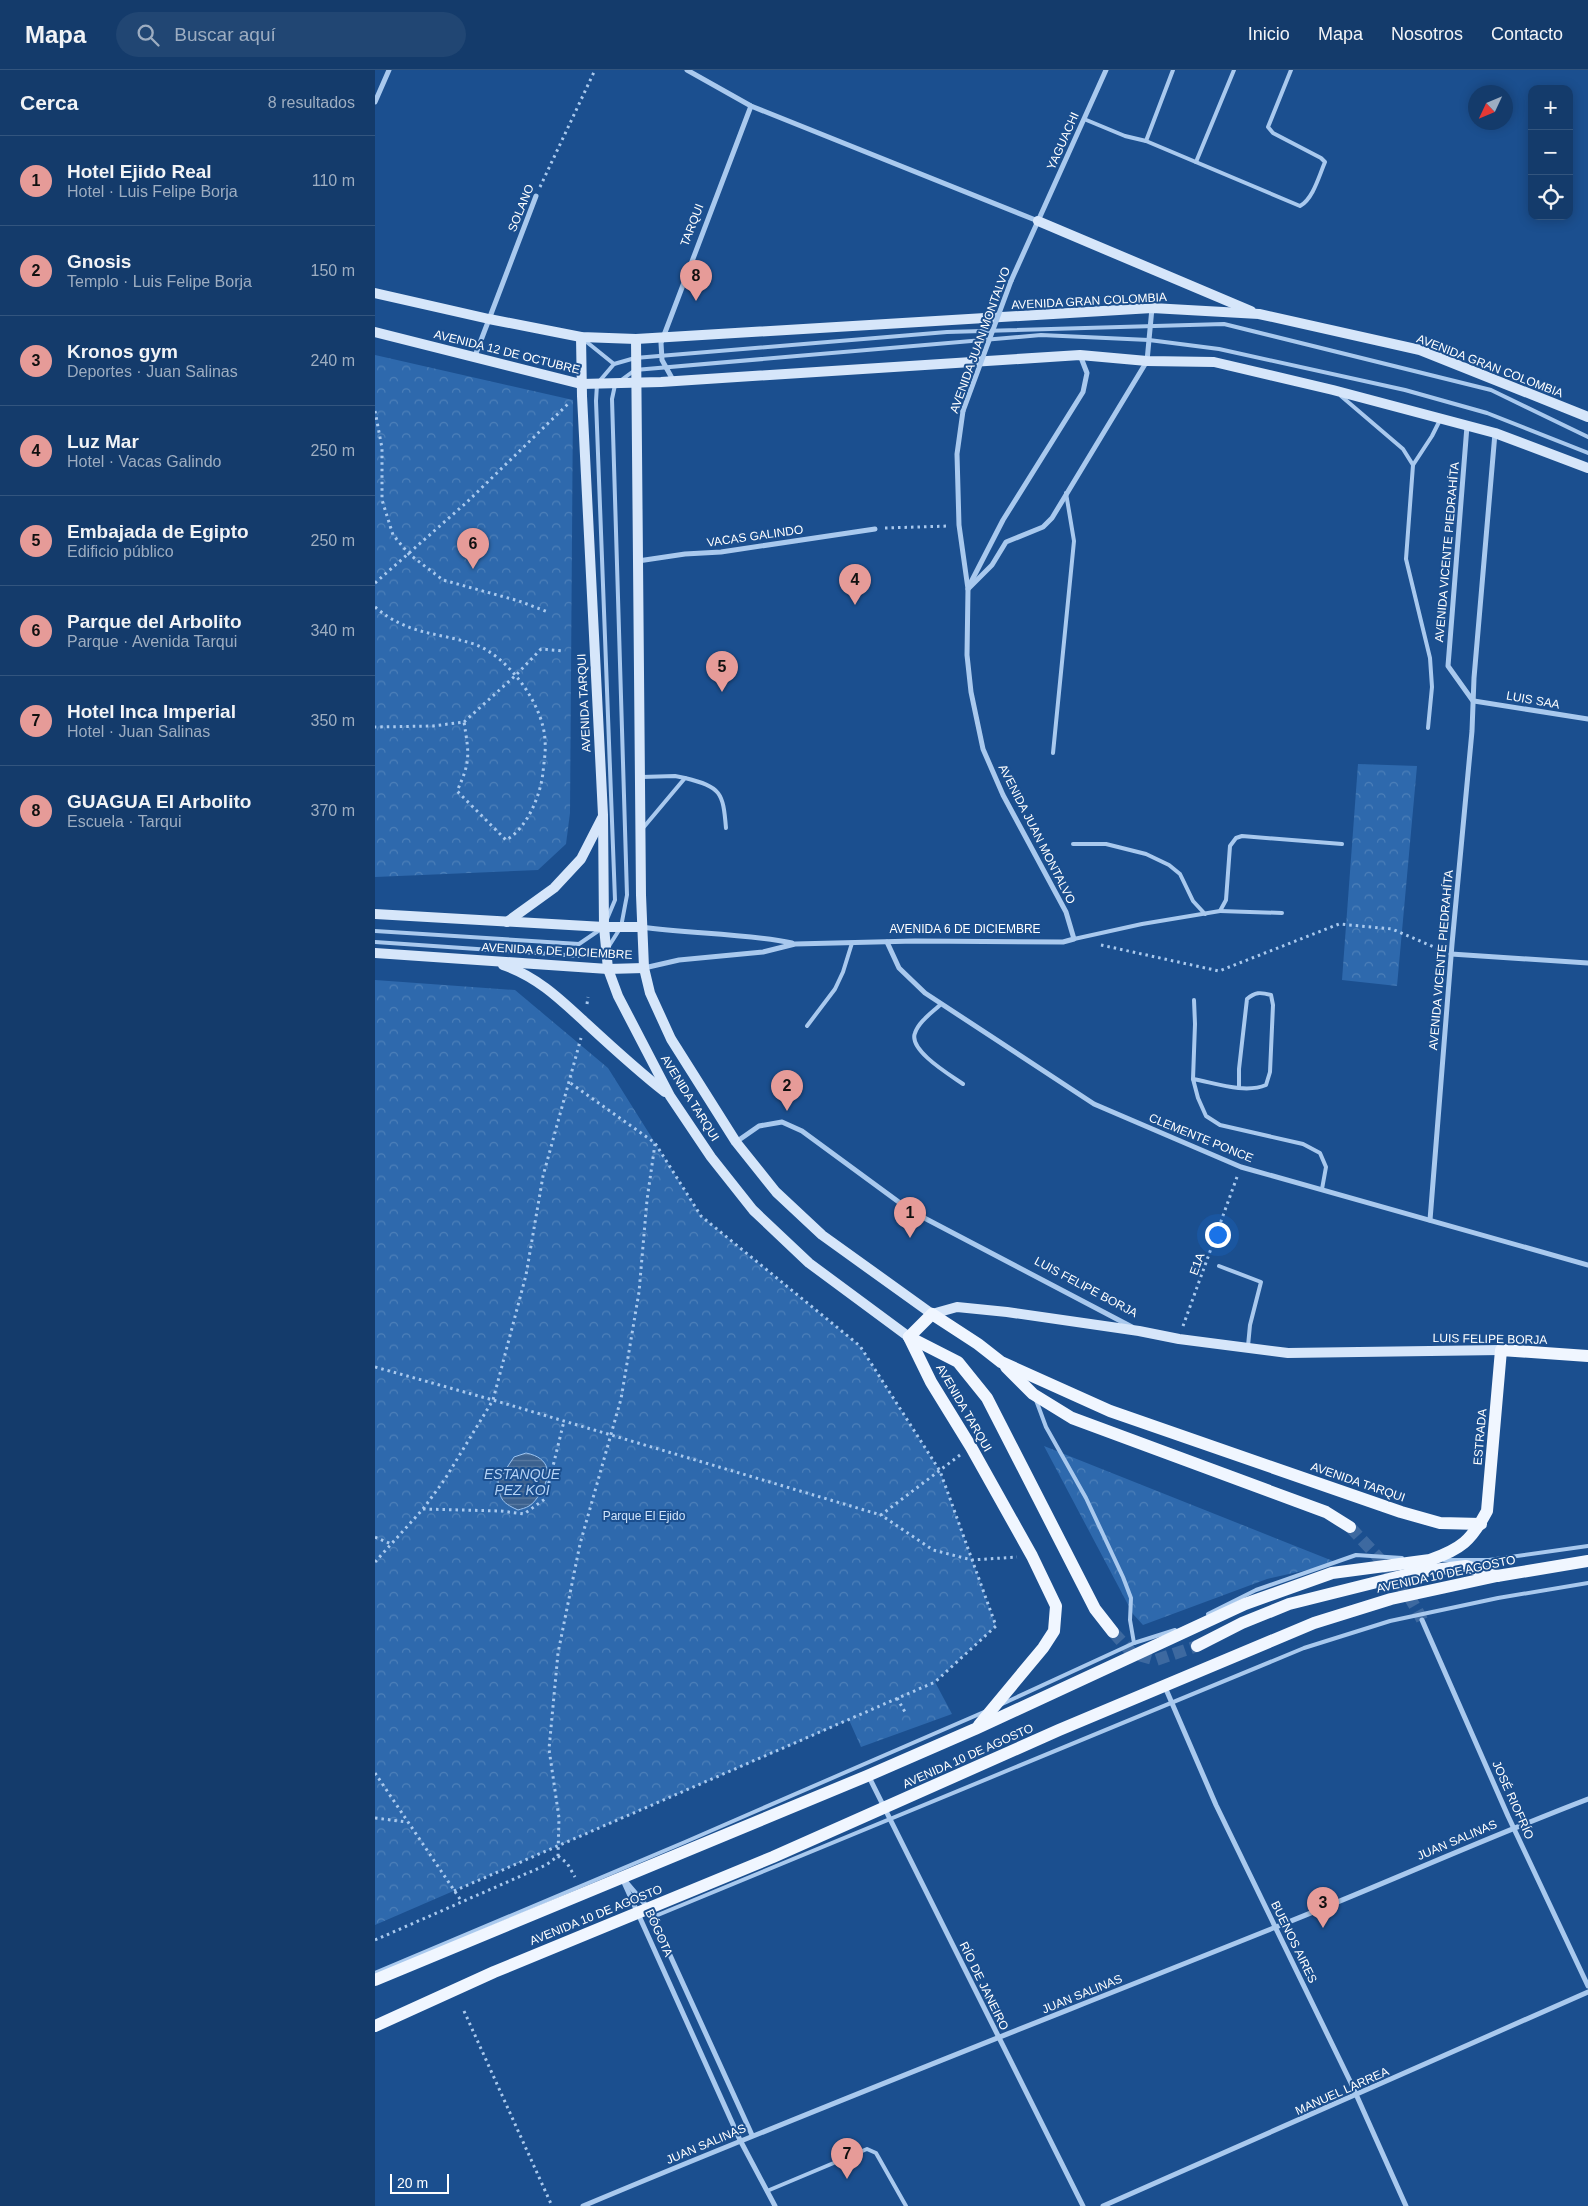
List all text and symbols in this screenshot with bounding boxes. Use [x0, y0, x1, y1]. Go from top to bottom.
search box [116, 12, 466, 57]
text: Mapa [25, 21, 86, 48]
icon: search [134, 21, 162, 49]
text: Buscar aquí [174, 24, 276, 45]
text: Inicio [1248, 24, 1290, 44]
text: Mapa [1318, 24, 1363, 44]
text: Nosotros [1391, 24, 1463, 44]
text: Contacto [1491, 24, 1563, 44]
north arrow [1468, 85, 1513, 130]
map controls [1528, 85, 1573, 220]
button: + [1528, 85, 1573, 130]
text: Cerca [20, 91, 78, 114]
text: 8 resultados [268, 94, 355, 111]
street label: YAGUACHI [1044, 110, 1082, 172]
button: − [1528, 130, 1573, 175]
text: Hotel Ejido Real [67, 161, 212, 182]
text: 1 [32, 172, 40, 189]
text: 110 m [312, 172, 355, 189]
button: locate [1528, 175, 1573, 220]
street label: SOLANO [505, 182, 537, 234]
text: Hotel · Luis Felipe Borja [67, 183, 238, 200]
street label: TARQUI [677, 202, 707, 248]
text: Gnosis [67, 251, 131, 272]
pin: 8 [680, 260, 712, 301]
text: 2 [32, 262, 40, 279]
text: 150 m [311, 262, 355, 279]
street label: AVENIDA JUAN MONTALVO [947, 265, 1013, 415]
text: Templo · Luis Felipe Borja [67, 273, 252, 290]
street label: AVENIDA GRAN COLOMBIA [1011, 290, 1167, 312]
street label: AVENIDA 12 DE OCTUBRE [433, 327, 581, 377]
street label: AVENIDA GRAN COLOMBIA [1415, 332, 1565, 400]
text: Kronos gym [67, 341, 178, 362]
text: 3 [32, 352, 40, 369]
text: 240 m [311, 352, 355, 369]
text: Deportes · Juan Salinas [67, 363, 238, 380]
text: Luz Mar [67, 431, 139, 452]
text: 4 [32, 442, 40, 459]
text: 250 m [311, 442, 355, 459]
text: Hotel · Vacas Galindo [67, 453, 221, 470]
street label: AVENIDA VICENTE PIEDRAHÍTA [1431, 461, 1462, 643]
text: Embajada de Egipto [67, 521, 249, 542]
street label: VACAS GALINDO [706, 522, 804, 550]
pin: 6 [457, 528, 489, 569]
text: 5 [32, 532, 40, 549]
text: 250 m [311, 532, 355, 549]
text: Edificio público [67, 543, 174, 560]
pin: 4 [839, 564, 871, 605]
text: Parque del Arbolito [67, 611, 242, 632]
text: 6 [32, 622, 40, 639]
text: 340 m [311, 622, 355, 639]
text: Parque · Avenida Tarqui [67, 633, 237, 650]
pin: 5 [706, 651, 738, 692]
street label: AVENIDA TARQUI [574, 653, 594, 753]
street label: LUIS SAA [1505, 688, 1561, 712]
text: Hotel Inca Imperial [67, 701, 236, 722]
text: 7 [32, 712, 40, 729]
text: 350 m [311, 712, 355, 729]
text: Hotel · Juan Salinas [67, 723, 210, 740]
street label: AVENIDA JUAN MONTALVO [996, 762, 1078, 906]
text: GUAGUA El Arbolito [67, 791, 251, 812]
text: 8 [32, 802, 40, 819]
text: 370 m [311, 802, 355, 819]
text: Escuela · Tarqui [67, 813, 181, 830]
street label: AVENIDA VICENTE PIEDRAHÍTA [1425, 869, 1456, 1051]
street label: AVENIDA 6 DE DICIEMBRE [889, 922, 1041, 936]
street label: AVENIDA 6 DE DICIEMBRE [481, 940, 633, 962]
street label: AVENIDA TARQUI [658, 1052, 722, 1144]
pin: 2 [771, 1070, 803, 1111]
street label: CLEMENTE PONCE [1147, 1111, 1255, 1165]
pin: 1 [894, 1197, 926, 1238]
your location [1205, 1222, 1231, 1248]
street label: E1A [1187, 1251, 1207, 1277]
street label: LUIS FELIPE BORJA [1032, 1254, 1140, 1320]
street label: LUIS FELIPE BORJA [1433, 1331, 1547, 1347]
street label: AVENIDA TARQUI [933, 1362, 995, 1454]
street label: ESTRADA [1471, 1408, 1489, 1466]
street label: AVENIDA TARQUI [1309, 1459, 1407, 1505]
water label: ESTANQUE PEZ KOI [484, 1466, 561, 1498]
park label: Parque El Ejido [603, 1509, 686, 1523]
street label: AVENIDA 10 DE AGOSTO [1375, 1552, 1517, 1596]
street label: AVENIDA 10 DE AGOSTO [900, 1721, 1036, 1791]
street label: JOSÉ RIOFRÍO [1489, 1758, 1538, 1842]
street label: JUAN SALINAS [1415, 1817, 1499, 1863]
street label: AVENIDA 10 DE AGOSTO [528, 1882, 664, 1948]
pin: 3 [1307, 1887, 1339, 1928]
street label: BUENOS AIRES [1268, 1899, 1320, 1985]
street label: BÓGOTA [642, 1907, 677, 1959]
street label: RÍO DE JANEIRO [957, 1939, 1012, 2033]
street label: JUAN SALINAS [1040, 1972, 1124, 2016]
street label: MANUEL LARREA [1293, 2064, 1391, 2118]
street label: JUAN SALINAS [664, 2121, 748, 2167]
pin: 7 [831, 2138, 863, 2179]
scale bar [390, 2171, 449, 2194]
text: 20 m [397, 2175, 428, 2191]

